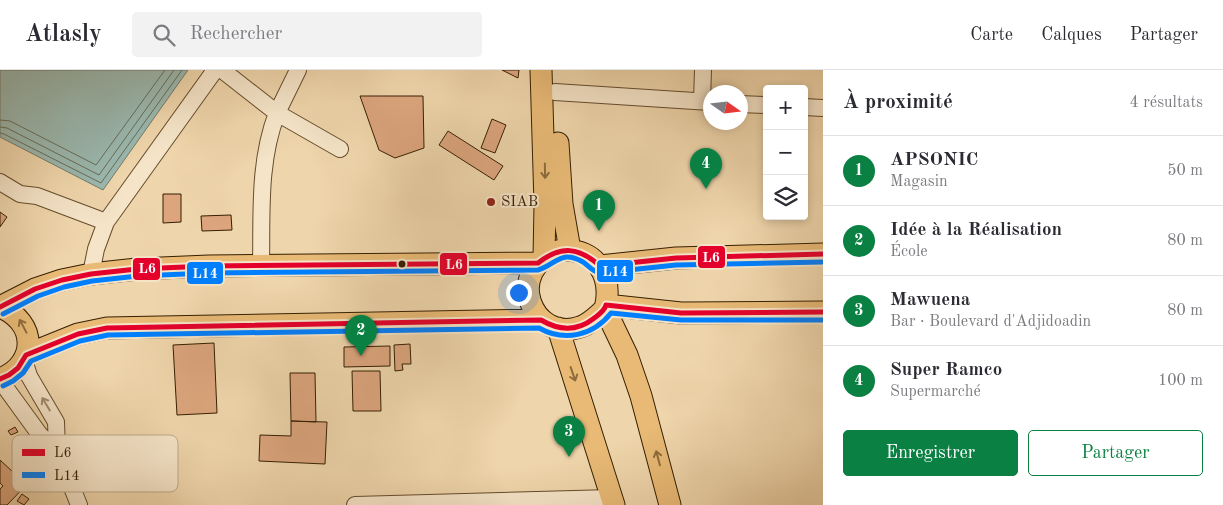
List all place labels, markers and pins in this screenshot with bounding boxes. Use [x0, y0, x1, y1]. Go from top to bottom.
pin: 4 [690, 148, 722, 189]
pin: 1 [583, 190, 615, 231]
place label: SIAB [501, 195, 538, 210]
marker: SIAB [485, 196, 497, 208]
unlabelled marker [397, 259, 407, 269]
pin: 2 [345, 315, 377, 356]
pin: 3 [553, 416, 585, 457]

